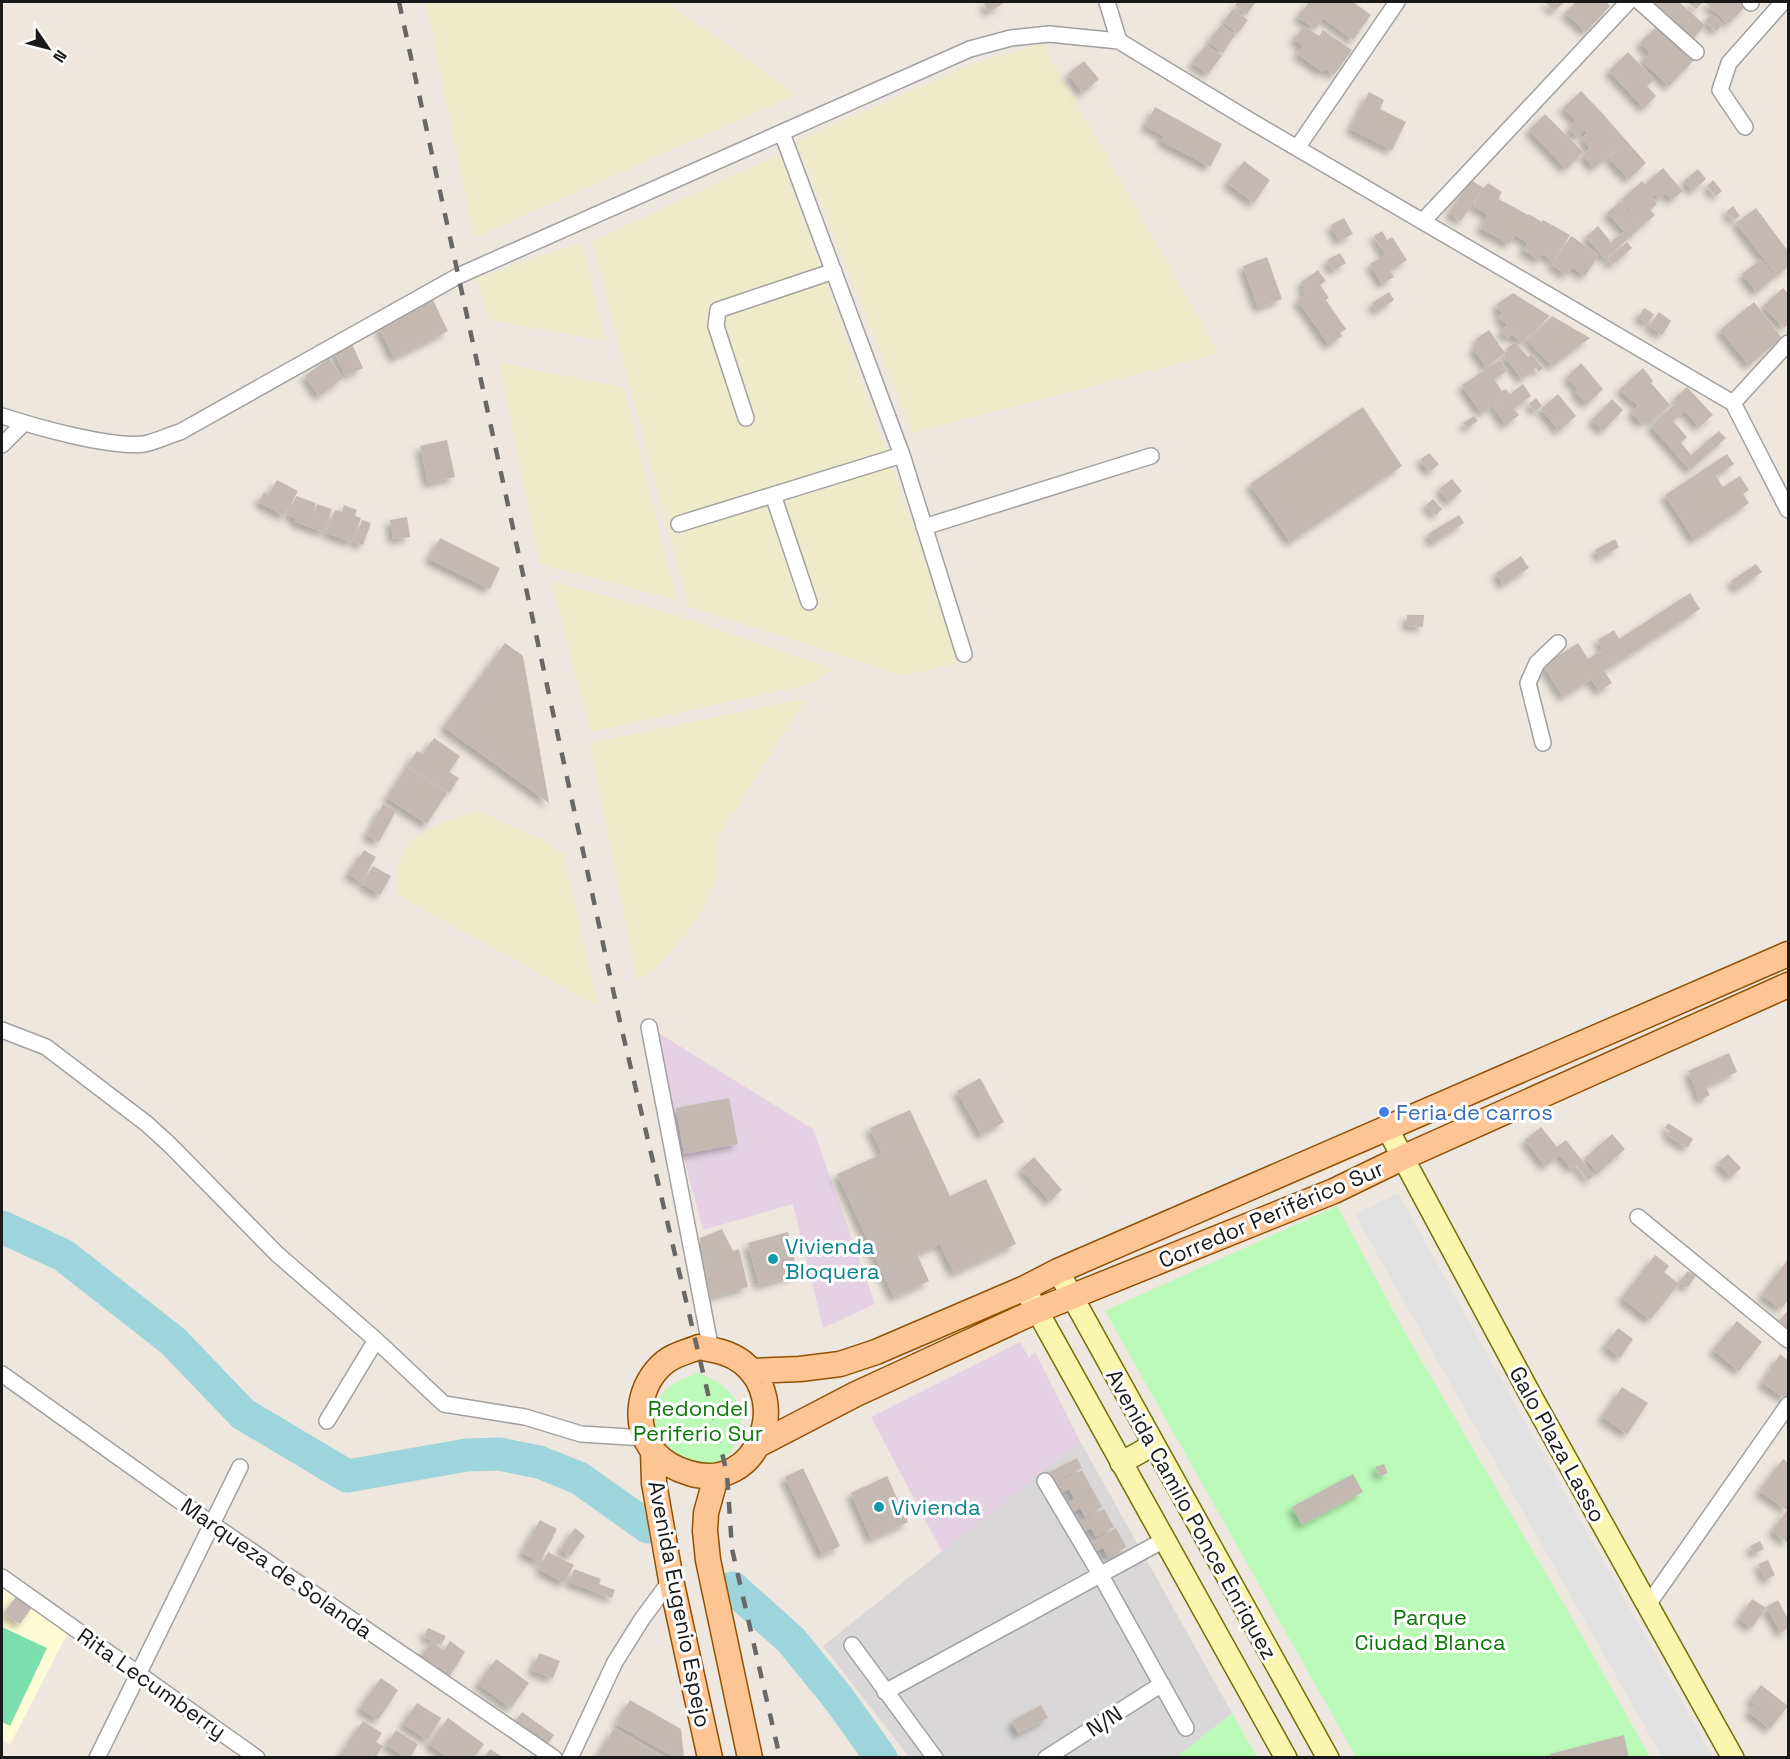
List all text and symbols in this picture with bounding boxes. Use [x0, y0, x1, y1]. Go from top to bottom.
north arrow [18, 18, 78, 78]
text: N [48, 46, 72, 67]
place label: Feria de carros [1396, 1098, 1553, 1126]
marker: Feria de carros [1377, 1105, 1391, 1119]
street label: Corredor Periférico Sur [1154, 1154, 1388, 1274]
place label: Vivienda Bloquera [785, 1232, 880, 1285]
marker: Vivienda Bloquera [766, 1252, 780, 1266]
street label: Galo Plaza Lasso [1504, 1361, 1612, 1527]
street label: Avenida Camilo Ponce Enriquez [1100, 1364, 1284, 1664]
park label: Redondel Periferio Sur [633, 1394, 763, 1447]
street label: Avenida Eugenio Espejo [642, 1478, 718, 1730]
street label: Marqueza de Solanda [176, 1491, 379, 1645]
place label: Vivienda [891, 1493, 981, 1521]
marker: Vivienda [872, 1500, 886, 1514]
park label: Parque Ciudad Blanca [1354, 1603, 1506, 1656]
street label: Rita Lecumberry [72, 1621, 232, 1745]
street label: N/N [1081, 1699, 1127, 1743]

